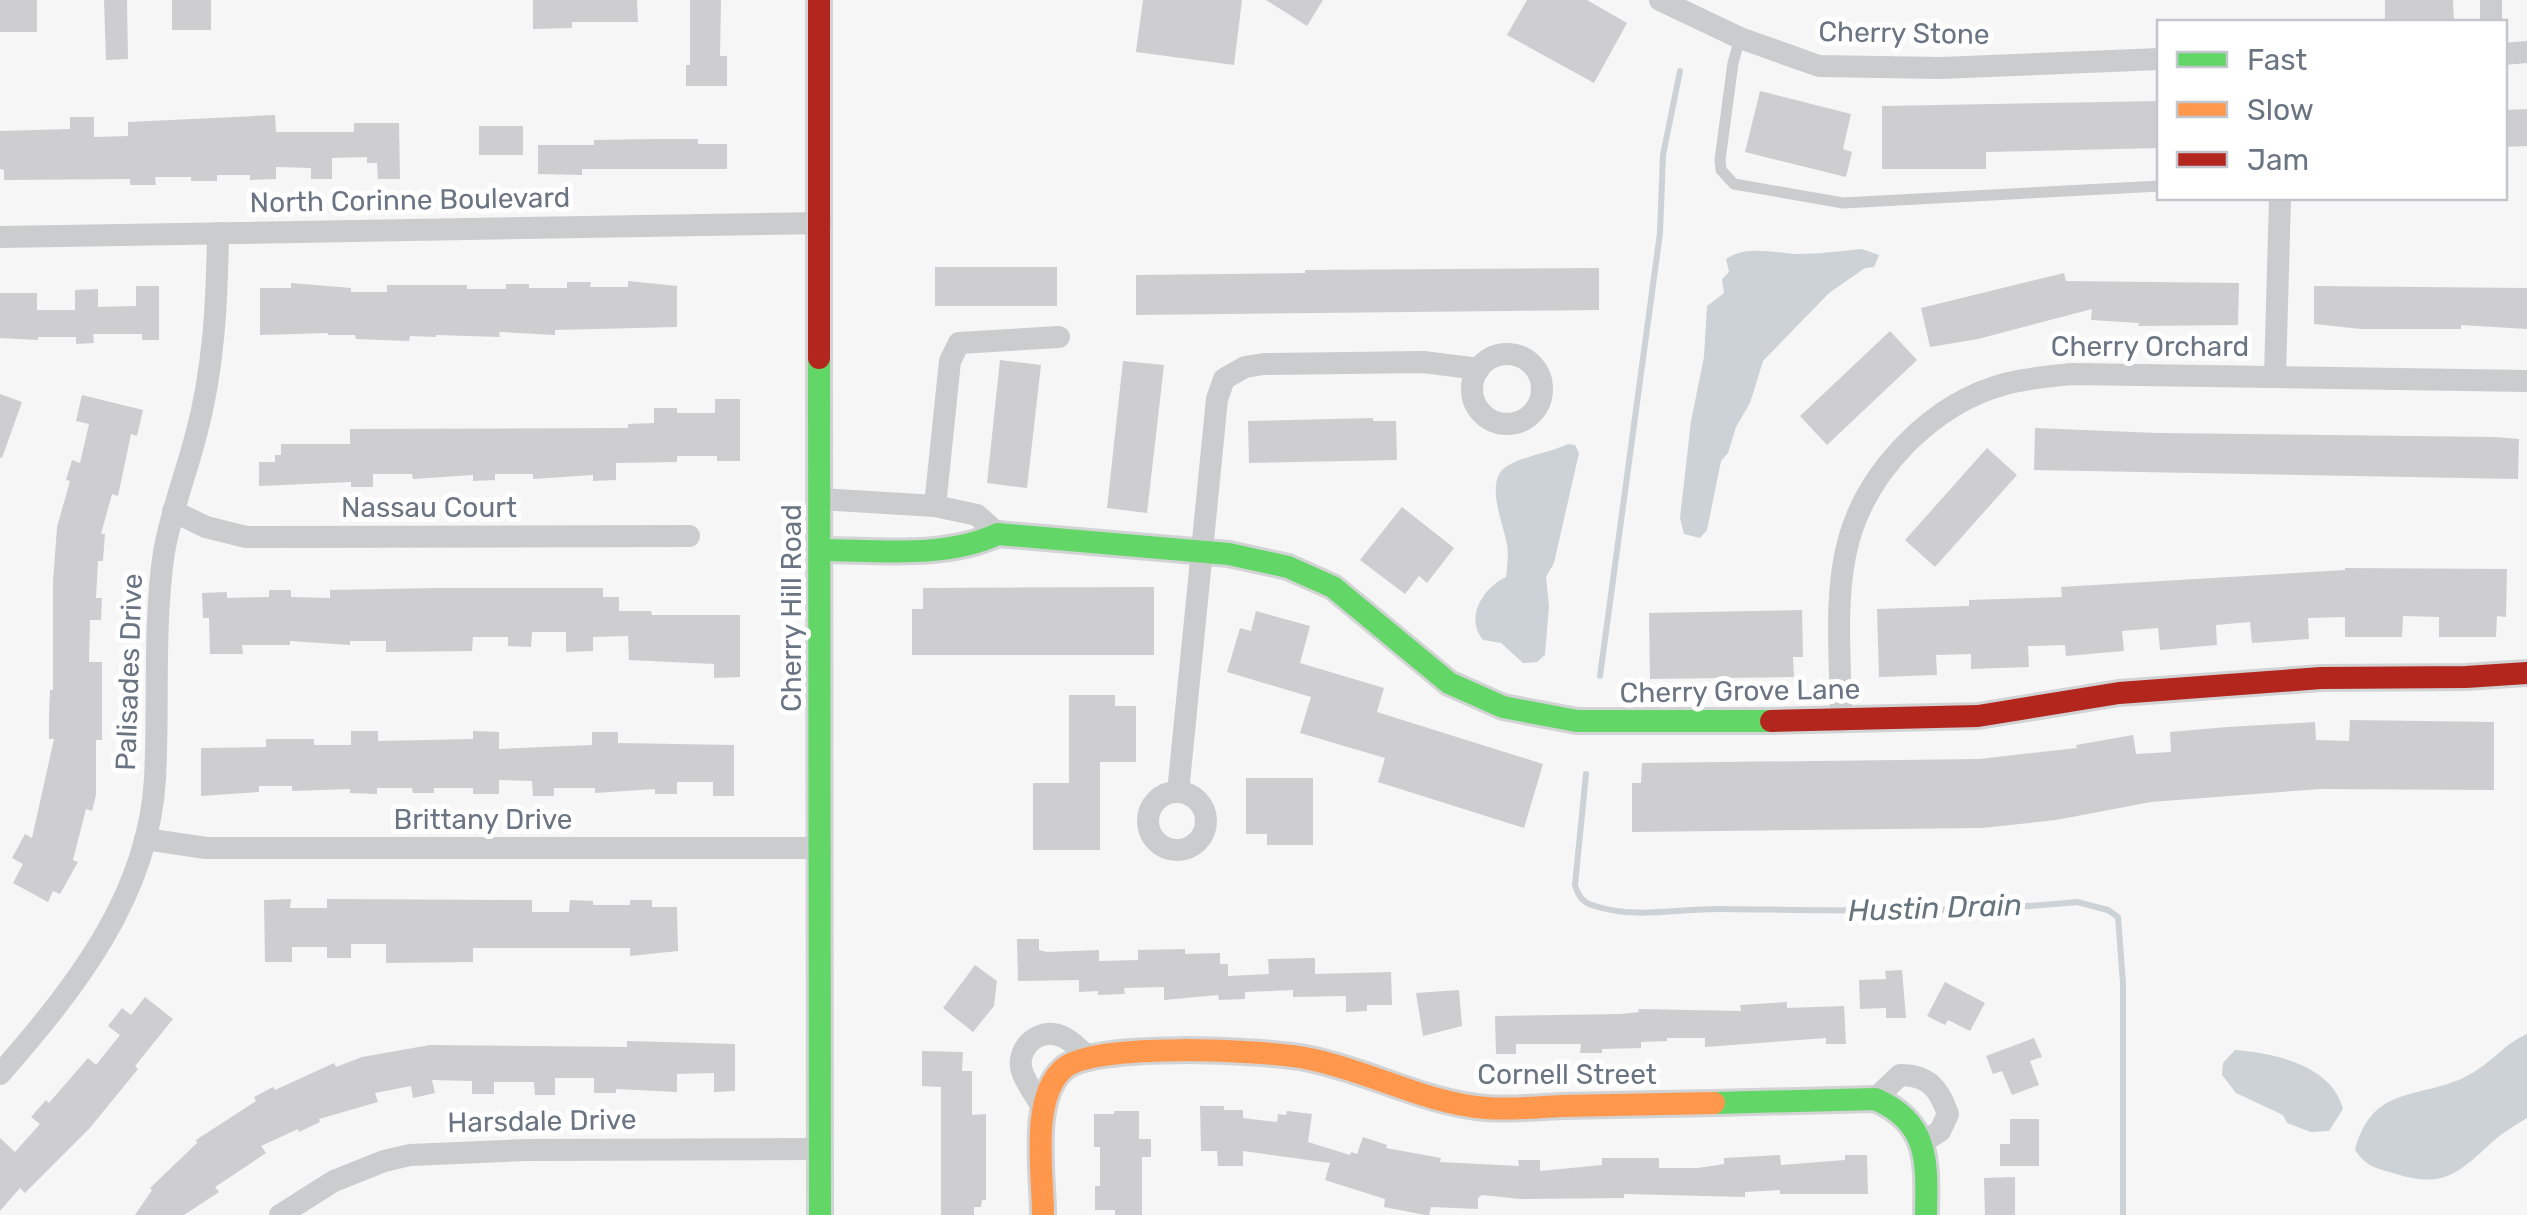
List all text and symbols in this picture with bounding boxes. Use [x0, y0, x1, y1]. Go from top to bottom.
street label: Cherry Stone [1818, 15, 1990, 51]
legend [2157, 20, 2507, 200]
text: Fast [2247, 42, 2307, 78]
text: Slow [2247, 92, 2314, 128]
text: Jam [2247, 142, 2309, 178]
street label: North Corinne Boulevard [249, 181, 571, 219]
street label: Cherry Orchard [2051, 330, 2249, 363]
street label: Nassau Court [341, 491, 517, 524]
street label: Cherry Hill Road [775, 504, 808, 712]
street label: Palisades Drive [109, 573, 149, 771]
street label: Cherry Grove Lane [1619, 672, 1861, 710]
street label: Brittany Drive [394, 803, 572, 836]
water label: Hustin Drain [1847, 887, 2023, 929]
street label: Cornell Street [1477, 1058, 1657, 1091]
street label: Harsdale Drive [447, 1103, 637, 1139]

